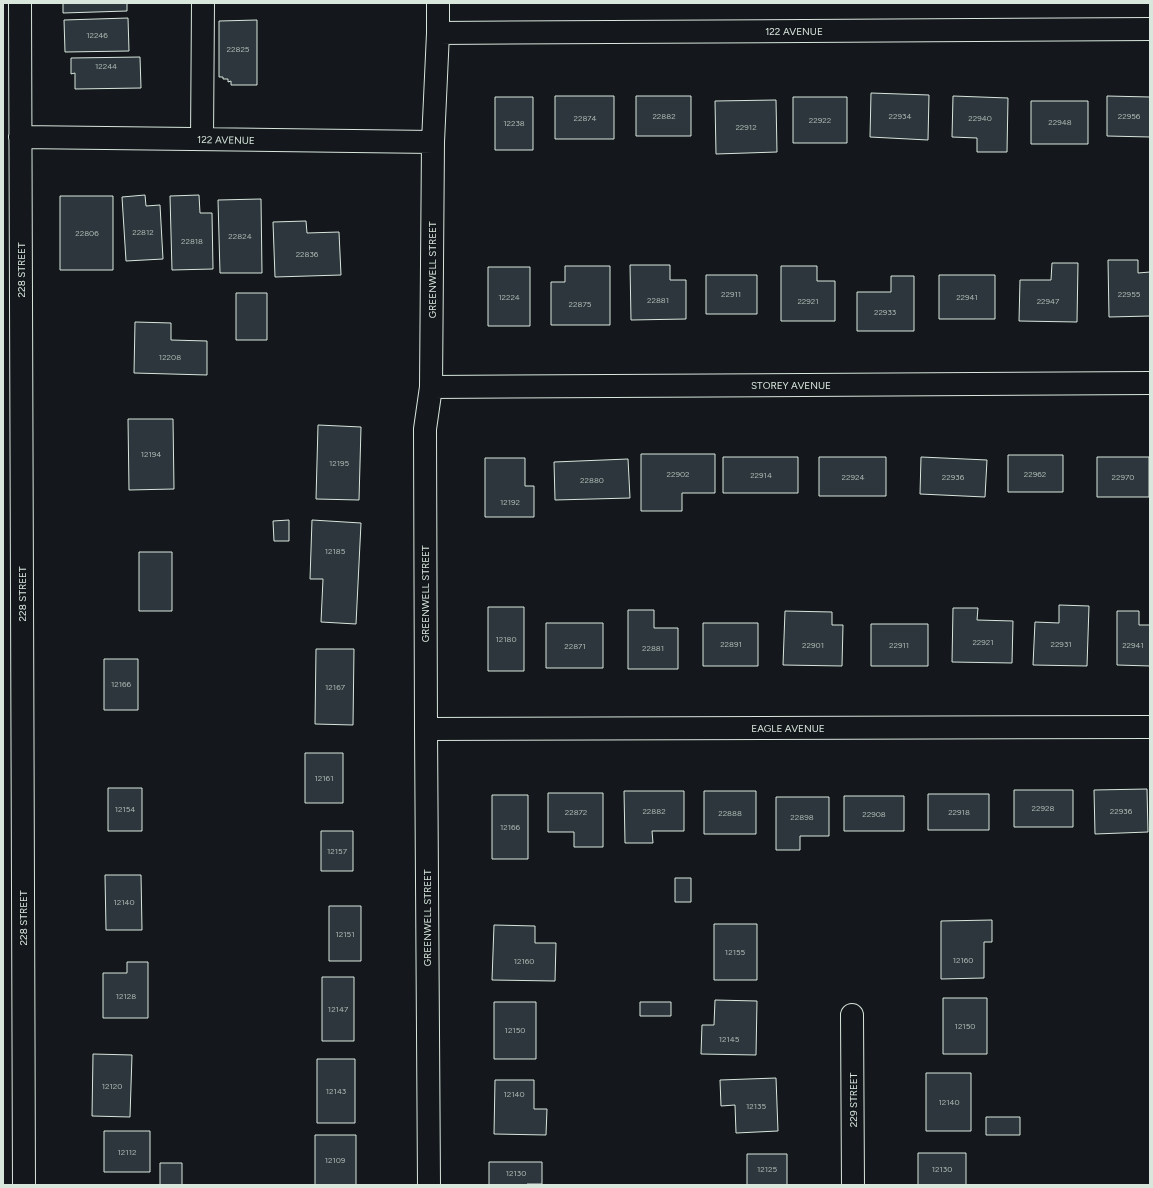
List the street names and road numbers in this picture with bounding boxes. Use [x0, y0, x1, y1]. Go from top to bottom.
street label: 122 AVENUE [765, 25, 823, 38]
street label: 122 AVENUE [197, 133, 255, 147]
street label: GREENWELL STREET [426, 221, 439, 319]
street label: 228 STREET [15, 242, 28, 298]
street label: STOREY AVENUE [751, 379, 831, 392]
street label: GREENWELL STREET [419, 545, 432, 643]
street label: 228 STREET [16, 566, 29, 622]
street label: EAGLE AVENUE [751, 722, 825, 735]
street label: GREENWELL STREET [421, 869, 434, 967]
street label: 228 STREET [17, 890, 30, 946]
street label: 229 STREET [847, 1072, 860, 1127]

